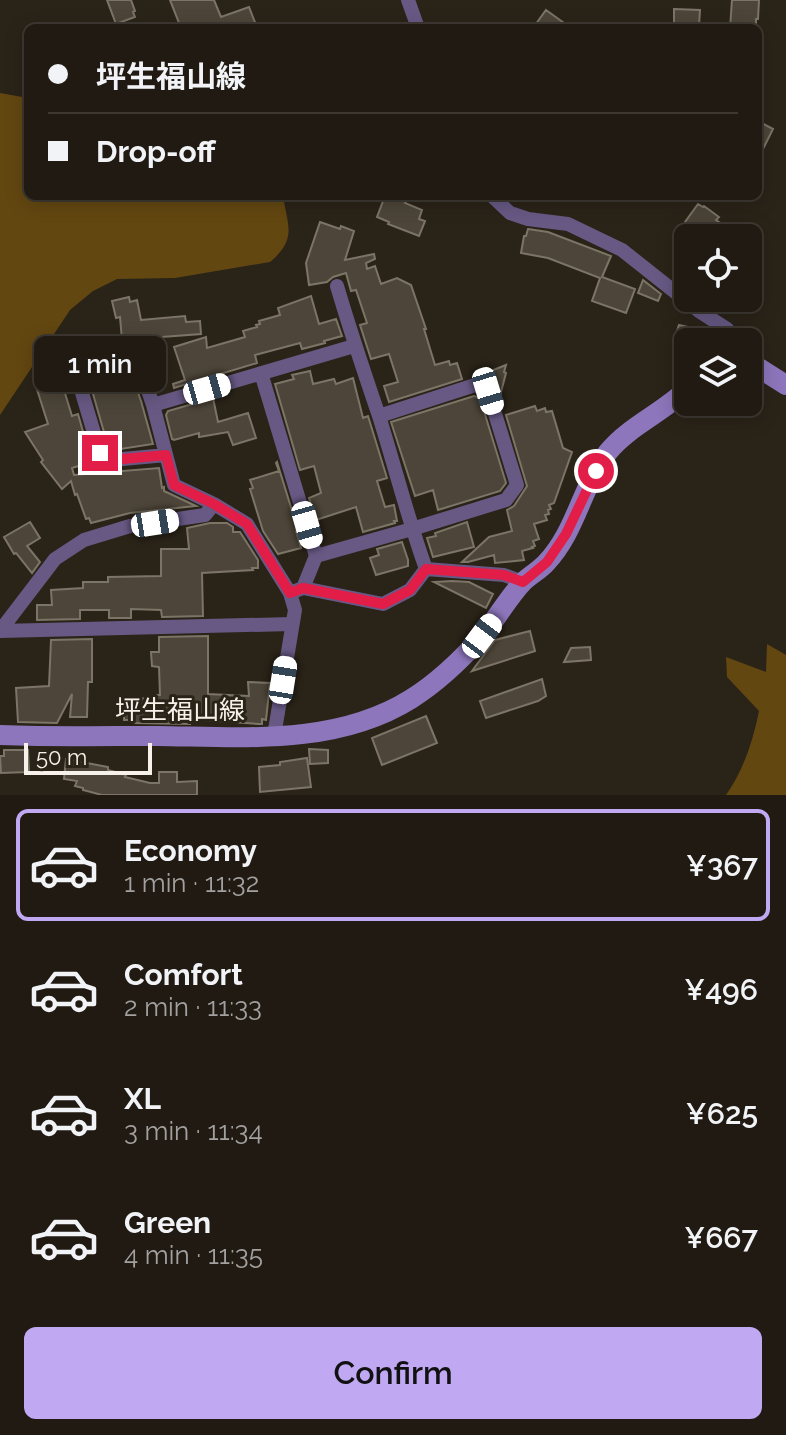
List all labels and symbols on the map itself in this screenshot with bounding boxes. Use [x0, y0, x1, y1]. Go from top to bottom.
callout: 1 min [34, 337, 166, 393]
car [470, 365, 506, 417]
car [181, 371, 233, 407]
route end [82, 435, 118, 471]
route start [578, 453, 614, 489]
car [289, 499, 325, 551]
car [129, 507, 181, 539]
car [458, 610, 506, 662]
car [267, 654, 299, 706]
street label: 坪生福山線 [115, 695, 245, 725]
scale bar [24, 739, 152, 775]

